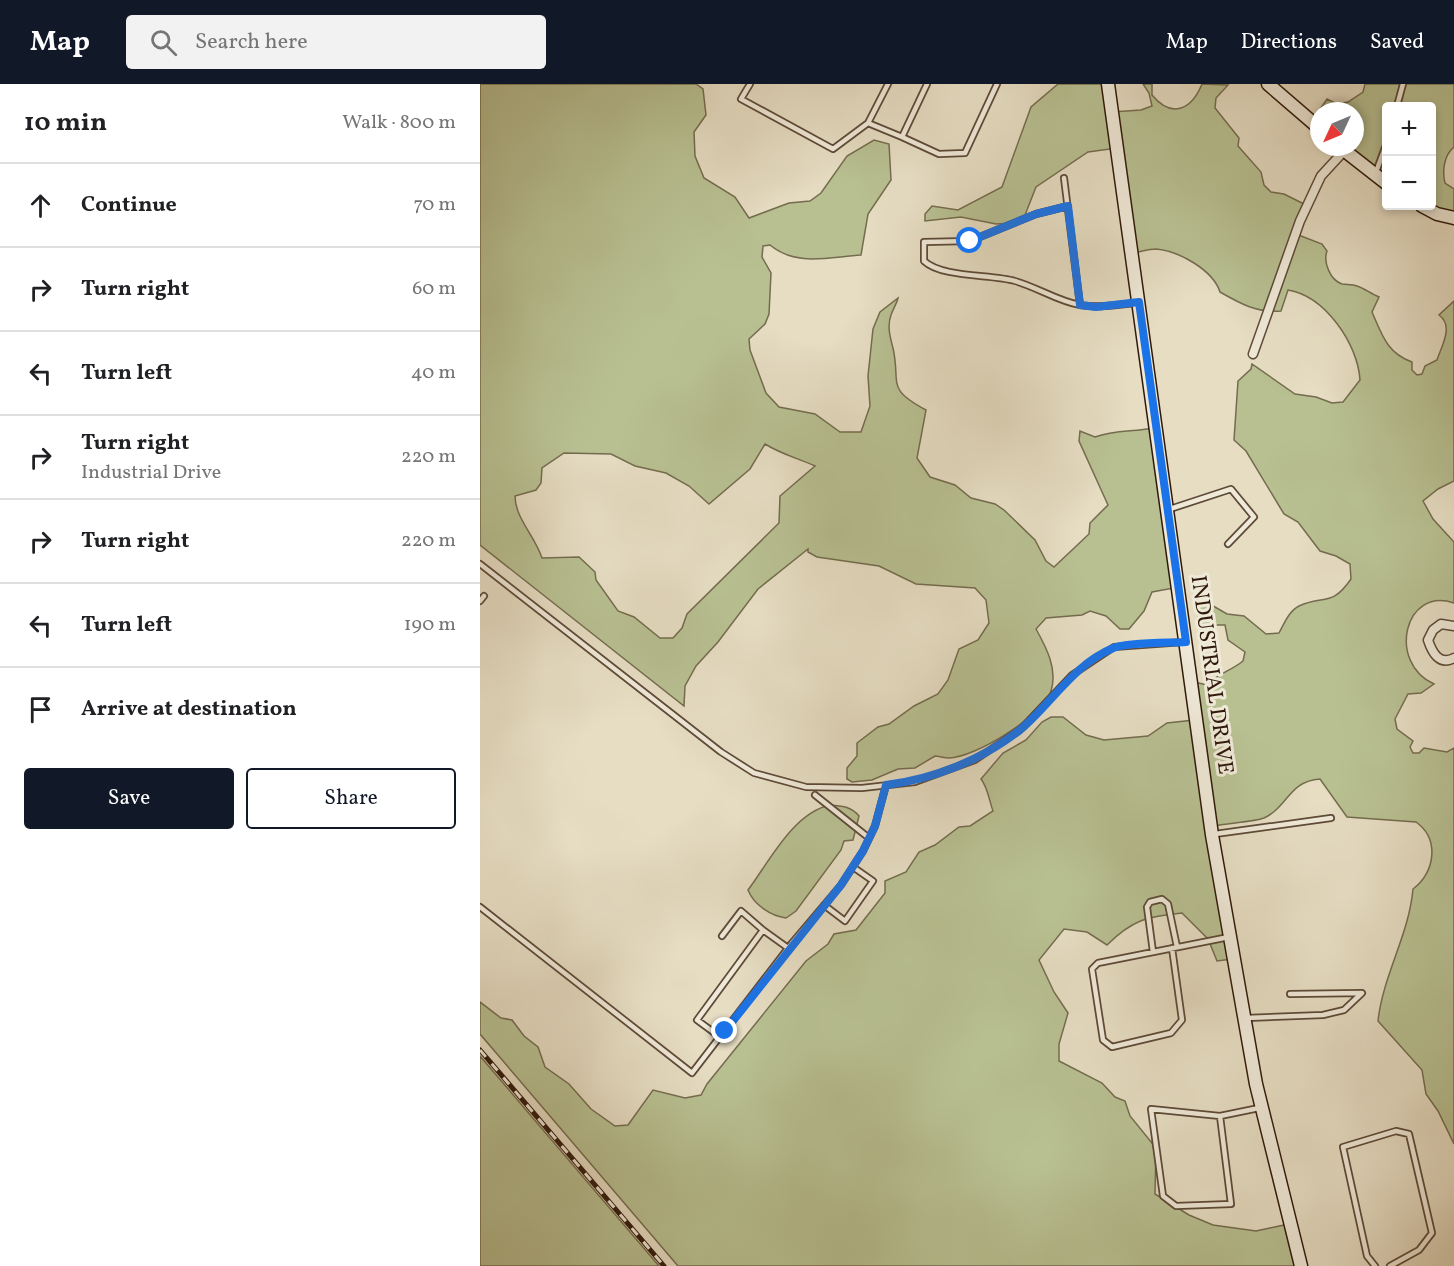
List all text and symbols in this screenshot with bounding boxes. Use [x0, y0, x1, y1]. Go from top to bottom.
search box [126, 15, 546, 69]
text: Map [30, 23, 90, 62]
icon: search [147, 26, 180, 59]
text: Search here [195, 27, 308, 58]
text: Map [1166, 28, 1208, 57]
text: Directions [1241, 28, 1337, 57]
text: Saved [1370, 28, 1424, 57]
north arrow [1310, 102, 1364, 156]
map controls [1382, 102, 1436, 210]
button: + [1382, 102, 1436, 156]
text: 10 min [24, 105, 107, 141]
text: Walk · 800 m [342, 109, 456, 137]
button: − [1382, 156, 1436, 210]
icon: ahead [24, 189, 57, 222]
text: Continue [81, 190, 177, 221]
text: 70 m [413, 191, 456, 219]
route start [956, 227, 982, 253]
icon: right [24, 273, 57, 306]
text: Turn right [81, 274, 189, 305]
text: 60 m [412, 275, 456, 303]
icon: left [24, 357, 57, 390]
text: Turn left [81, 358, 172, 389]
text: 40 m [411, 359, 456, 387]
text: Turn right [81, 428, 189, 459]
icon: right [24, 441, 57, 474]
text: 220 m [401, 443, 456, 471]
text: Industrial Drive [81, 459, 221, 487]
icon: right [24, 525, 57, 558]
text: Turn right [81, 526, 189, 557]
text: 220 m [401, 527, 456, 555]
street label: INDUSTRIAL DRIVE [1182, 573, 1240, 777]
icon: left [24, 609, 57, 642]
text: Turn left [81, 610, 172, 641]
text: 190 m [404, 611, 456, 639]
icon: arrive [24, 693, 57, 726]
text: Arrive at destination [81, 694, 297, 725]
button: Save [24, 768, 234, 829]
button: Share [246, 768, 456, 829]
route end [711, 1017, 737, 1043]

